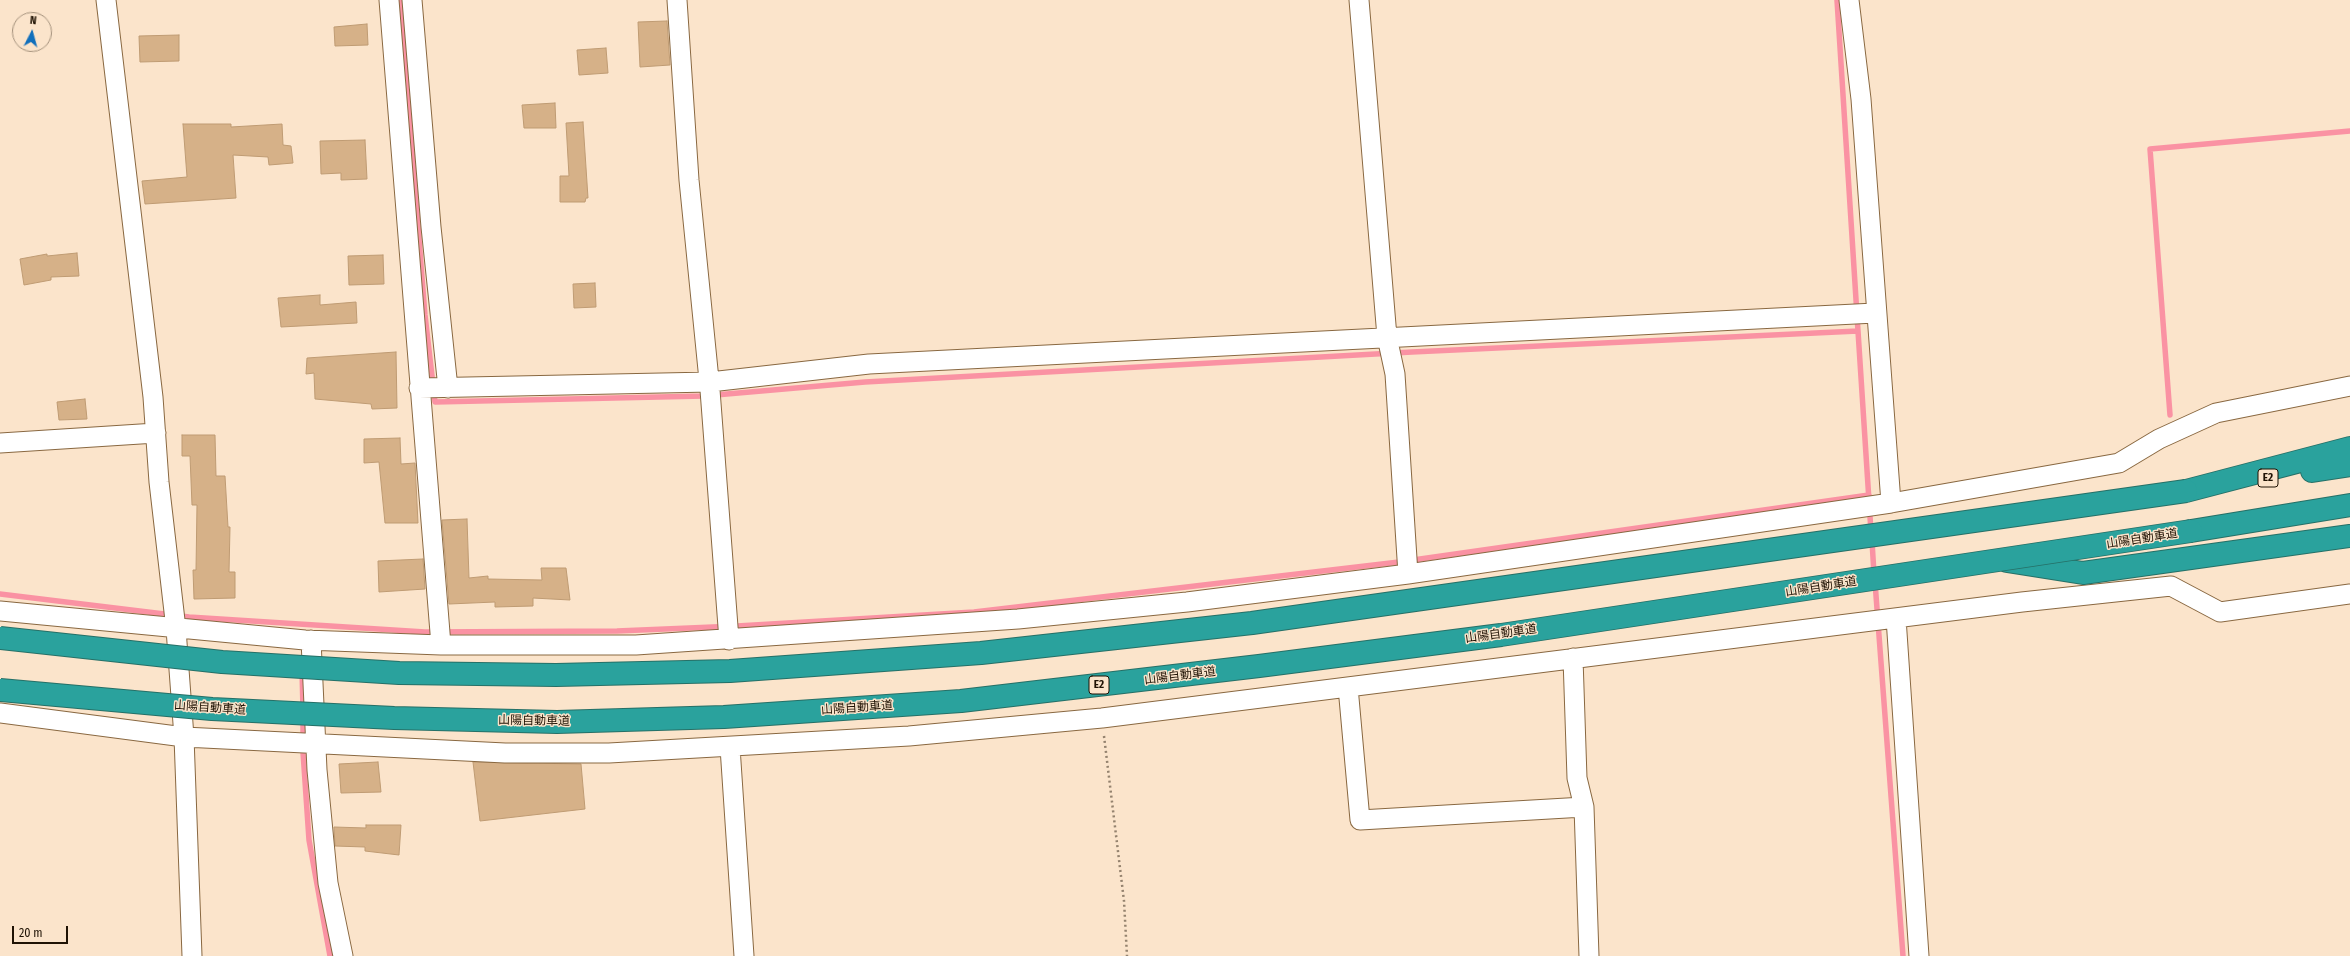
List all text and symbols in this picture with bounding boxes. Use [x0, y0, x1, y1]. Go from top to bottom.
north arrow [12, 12, 52, 52]
text: N [29, 14, 37, 27]
road number: E2 [2258, 469, 2278, 487]
street label: 山陽自動車道 [2105, 526, 2179, 552]
street label: 山陽自動車道 [1784, 574, 1858, 600]
street label: 山陽自動車道 [1464, 622, 1538, 646]
street label: 山陽自動車道 [1143, 664, 1217, 688]
road number: E2 [1089, 676, 1109, 694]
street label: 山陽自動車道 [174, 698, 246, 718]
street label: 山陽自動車道 [821, 698, 893, 718]
street label: 山陽自動車道 [498, 713, 570, 729]
scale bar [14, 918, 70, 944]
text: 20 m [19, 926, 43, 940]

